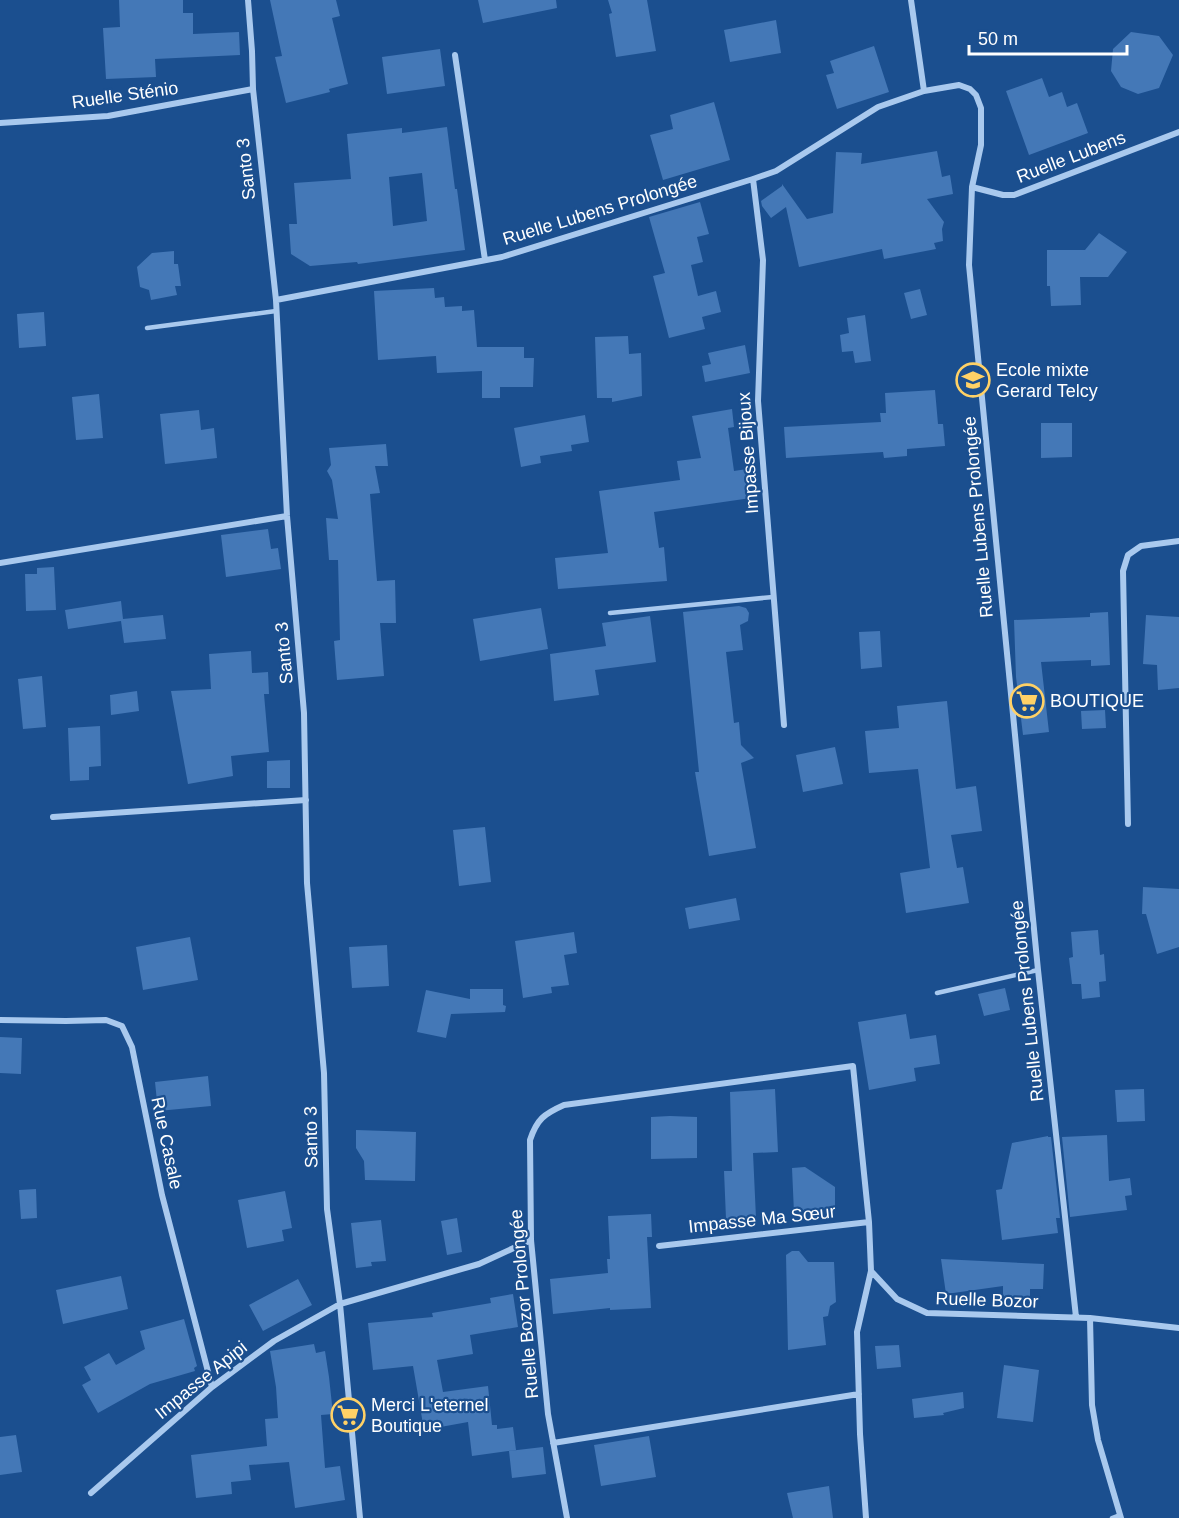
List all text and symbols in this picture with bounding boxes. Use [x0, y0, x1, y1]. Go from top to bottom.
scale bar [969, 18, 1126, 56]
text: 50 m [978, 29, 1018, 49]
street label: Ruelle Sténio [71, 78, 179, 112]
street label: Ruelle Lubens [1014, 127, 1128, 187]
street label: Santo 3 [233, 137, 259, 201]
street label: Ruelle Lubens Prolongée [500, 171, 700, 249]
place label: Ecole mixte Gerard Telcy [996, 360, 1098, 401]
school or university icon: Ecole mixte Gerard Telcy [955, 362, 991, 398]
street label: Impasse Bijoux [734, 391, 762, 515]
street label: Ruelle Lubens Prolongée [959, 415, 997, 619]
street label: Santo 3 [271, 621, 297, 685]
supermarket icon: BOUTIQUE [1009, 683, 1045, 719]
place label: BOUTIQUE [1050, 691, 1144, 711]
street label: Ruelle Lubens Prolongée [1006, 899, 1048, 1103]
street label: Rue Casale [147, 1095, 187, 1191]
street label: Santo 3 [300, 1106, 322, 1168]
street label: Impasse Ma Sœur [687, 1201, 837, 1237]
street label: Ruelle Bozor Prolongée [506, 1208, 542, 1400]
street label: Ruelle Bozor [935, 1288, 1039, 1312]
street label: Impasse Apipi [151, 1337, 251, 1423]
place label: Merci L'eternel Boutique [371, 1395, 488, 1436]
supermarket icon: Merci L'eternel Boutique [330, 1397, 366, 1433]

